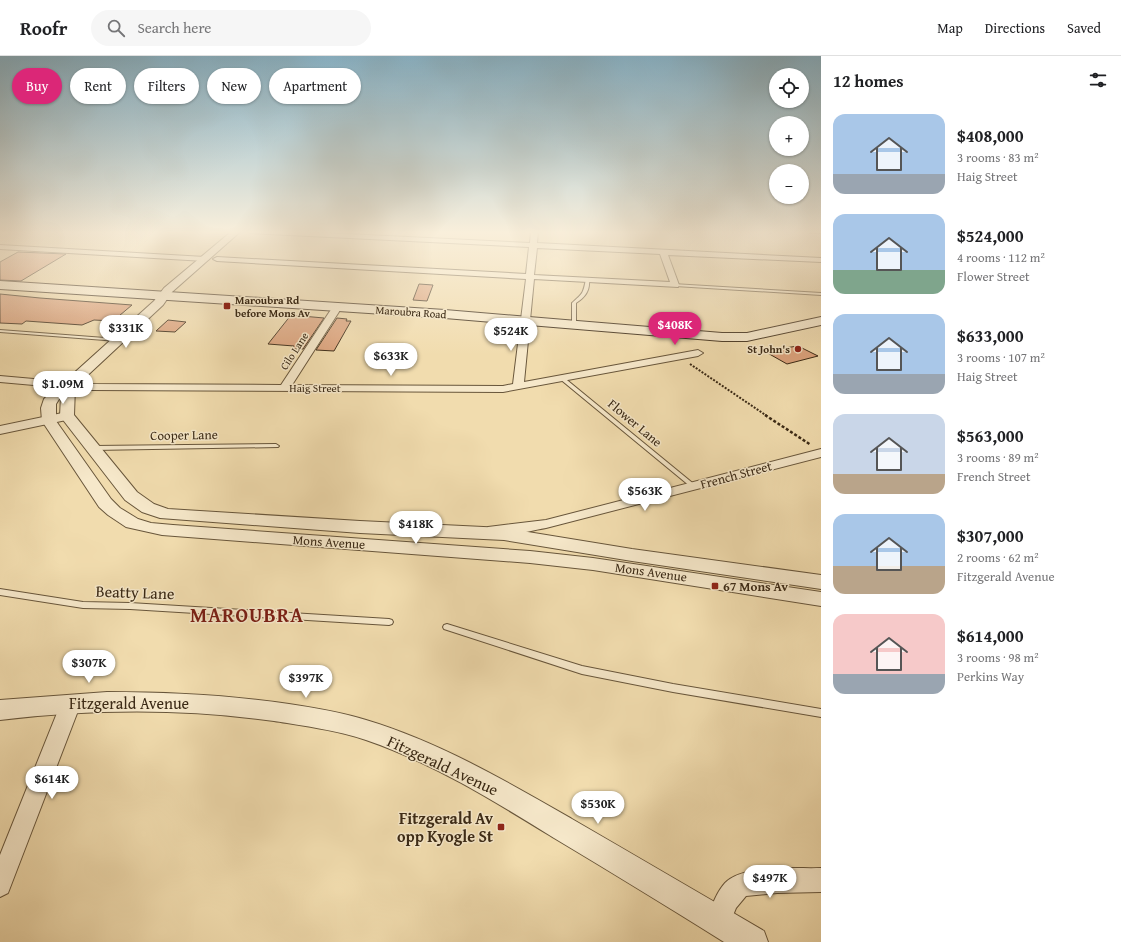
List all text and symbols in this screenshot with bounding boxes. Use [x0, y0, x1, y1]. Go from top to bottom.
search box [91, 10, 371, 46]
text: Roofr [20, 14, 67, 42]
icon: search [105, 17, 127, 39]
text: Search here [137, 17, 211, 38]
text: Map [937, 18, 963, 38]
text: Directions [985, 18, 1045, 38]
text: Saved [1067, 18, 1101, 38]
chip: Buy [12, 68, 62, 104]
chip: Rent [70, 68, 126, 104]
chip: Filters [134, 68, 199, 104]
chip: New [207, 68, 261, 104]
chip: Apartment [269, 68, 361, 104]
map controls [769, 68, 809, 204]
button: locate [769, 68, 809, 108]
text: 12 homes [833, 68, 904, 93]
icon: filters [1087, 69, 1109, 91]
button: + [769, 116, 809, 156]
text: $408,000 [957, 123, 1023, 148]
icon: home [865, 130, 913, 178]
text: 3 rooms · 83 m² [957, 148, 1039, 167]
button: − [769, 164, 809, 204]
text: Haig Street [957, 167, 1018, 186]
text: $524,000 [957, 223, 1023, 248]
icon: home [865, 230, 913, 278]
text: 4 rooms · 112 m² [957, 248, 1045, 267]
text: Flower Street [957, 267, 1030, 286]
place label: Maroubra Rd before Mons Av [235, 292, 310, 321]
marker: Maroubra Rd before Mons Av [222, 301, 232, 311]
street label: Maroubra Road [375, 302, 447, 322]
pin: $408K [647, 312, 703, 346]
pin: $331K [98, 315, 154, 349]
text: $408K [657, 315, 693, 334]
text: $331K [108, 318, 144, 337]
pin: $524K [483, 318, 539, 352]
text: $524K [493, 321, 529, 340]
text: $633,000 [957, 323, 1023, 348]
street label: Cilo Lane [276, 329, 312, 373]
icon: home [865, 330, 913, 378]
place label: St John's [747, 341, 790, 357]
pin: $633K [363, 343, 419, 377]
marker: St John's [793, 344, 803, 354]
text: $633K [373, 346, 409, 365]
text: 3 rooms · 107 m² [957, 348, 1045, 367]
text: Haig Street [957, 367, 1018, 386]
pin: $1.09M [30, 371, 96, 405]
text: $1.09M [42, 374, 84, 393]
street label: Haig Street [289, 380, 341, 396]
street label: Flower Lane [604, 395, 666, 451]
text: $563,000 [957, 423, 1023, 448]
street label: Cooper Lane [150, 425, 218, 445]
icon: home [865, 430, 913, 478]
text: 3 rooms · 89 m² [957, 448, 1039, 467]
street label: French Street [698, 456, 774, 494]
text: French Street [957, 467, 1031, 486]
pin: $563K [617, 478, 673, 512]
text: $563K [627, 481, 663, 500]
pin: $418K [388, 511, 444, 545]
text: $418K [398, 514, 434, 533]
text: $307,000 [957, 523, 1023, 548]
street label: Mons Avenue [292, 530, 366, 554]
icon: home [865, 530, 913, 578]
text: 2 rooms · 62 m² [957, 548, 1039, 567]
street label: Mons Avenue [614, 558, 688, 586]
text: Fitzgerald Avenue [957, 567, 1055, 586]
place label: 67 Mons Av [723, 577, 788, 596]
street label: Beatty Lane [95, 579, 175, 605]
marker: 67 Mons Av [710, 581, 720, 591]
district label: MAROUBRA [190, 600, 304, 629]
text: $614,000 [957, 623, 1023, 648]
icon: home [865, 630, 913, 678]
text: 3 rooms · 98 m² [957, 648, 1039, 667]
pin: $307K [61, 650, 117, 684]
text: $307K [71, 653, 107, 672]
pin: $397K [278, 665, 334, 699]
text: Perkins Way [957, 667, 1024, 686]
text: $397K [288, 668, 324, 687]
street label: Fitzgerald Avenue [69, 691, 189, 715]
street label: Fitzgerald Avenue [383, 729, 503, 801]
pin: $614K [24, 766, 80, 800]
text: $614K [34, 769, 70, 788]
pin: $530K [570, 791, 626, 825]
text: $530K [580, 794, 616, 813]
place label: Fitzgerald Av opp Kyogle St [397, 806, 494, 848]
marker: Fitzgerald Av opp Kyogle St [496, 822, 506, 832]
pin: $497K [742, 865, 798, 899]
text: $497K [752, 868, 788, 887]

